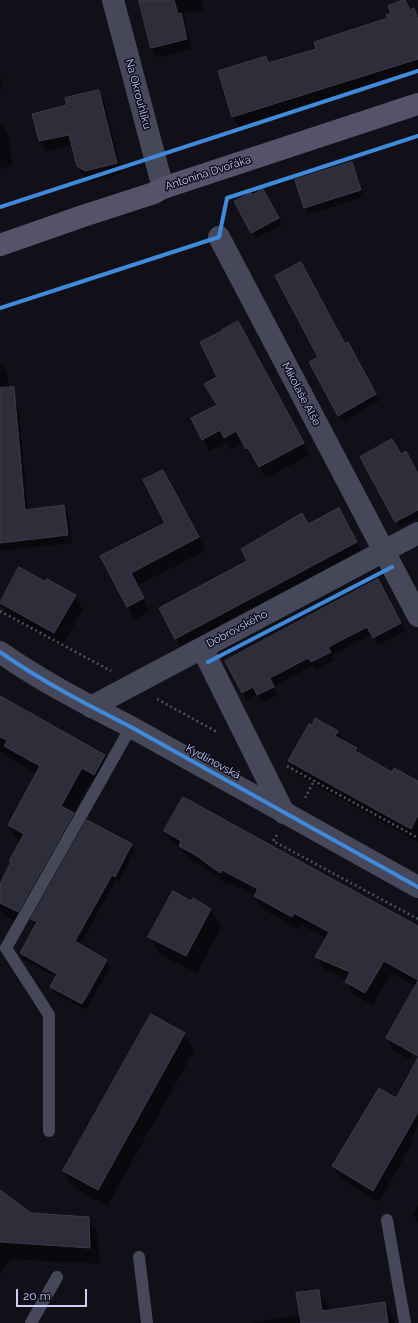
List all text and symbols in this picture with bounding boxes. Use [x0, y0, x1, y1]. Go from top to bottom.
street label: Na Okrouhlíku [122, 57, 154, 131]
street label: Antonína Dvořáka [163, 153, 253, 193]
street label: Mikoláše Alše [279, 360, 323, 428]
street label: Dobrovského [204, 607, 270, 651]
street label: Kydlinovská [183, 742, 243, 782]
scale bar [18, 1281, 89, 1307]
text: 20 m [23, 1289, 51, 1303]

